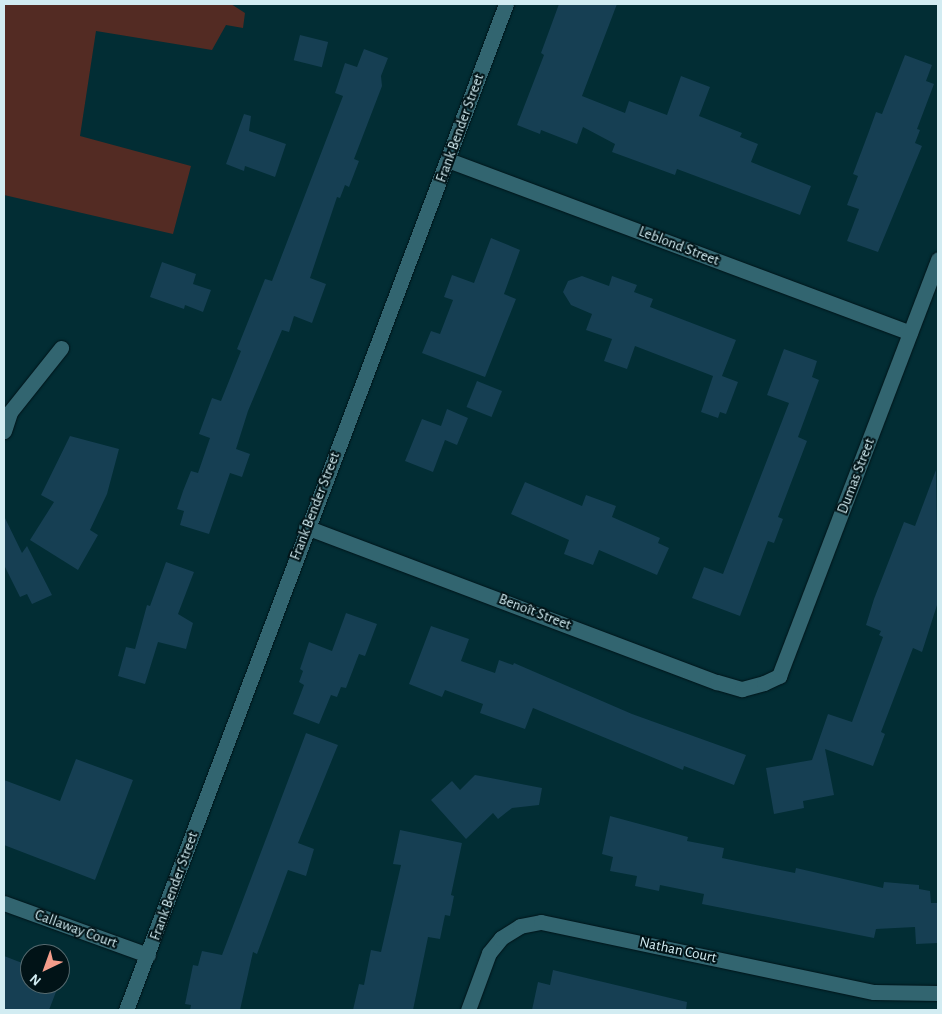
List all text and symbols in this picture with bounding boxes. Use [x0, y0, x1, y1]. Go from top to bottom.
street label: Frank Bender Street [432, 71, 488, 185]
street label: Leblond Street [636, 222, 722, 270]
street label: Dumas Street [833, 436, 879, 516]
street label: Frank Bender Street [286, 449, 344, 563]
street label: Benoît Street [496, 590, 574, 634]
street label: Frank Bender Street [146, 829, 202, 943]
street label: Callaway Court [32, 906, 120, 952]
street label: Nathan Court [638, 933, 718, 967]
north arrow [20, 944, 70, 994]
text: N [27, 971, 44, 988]

